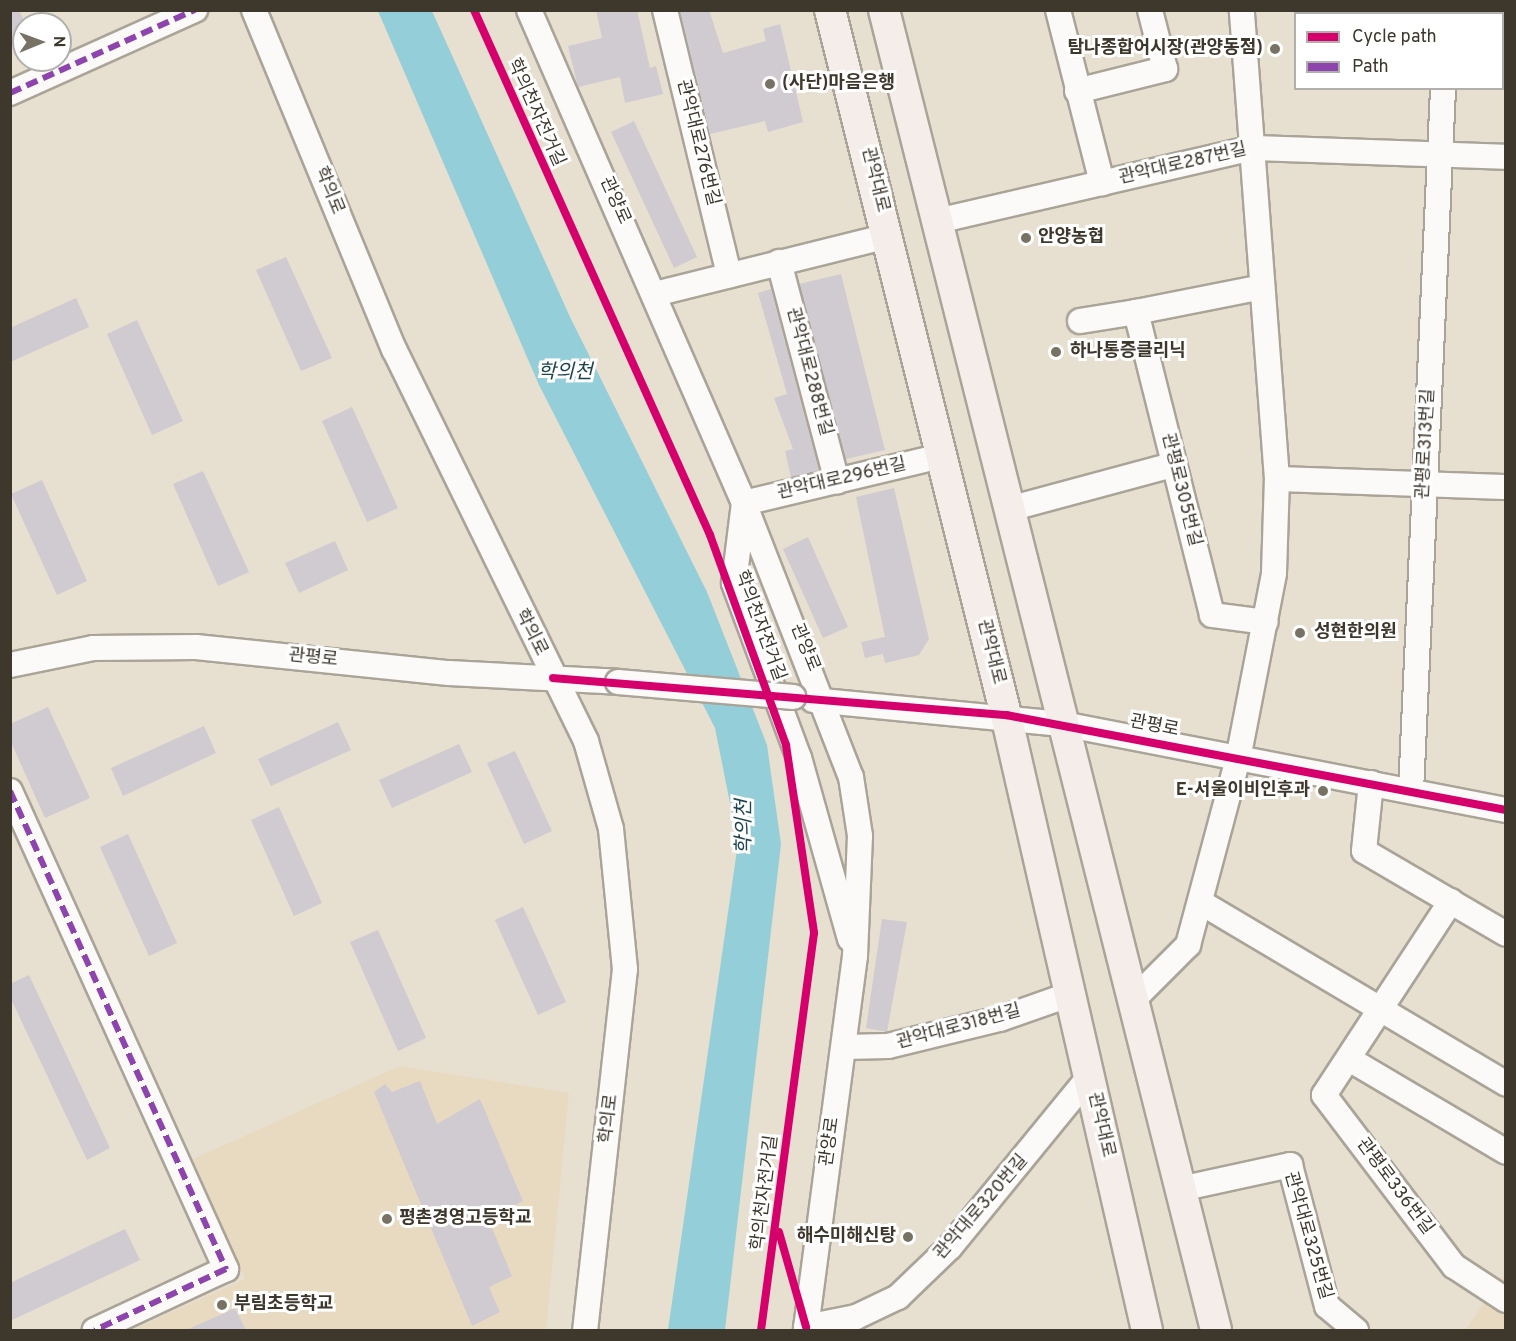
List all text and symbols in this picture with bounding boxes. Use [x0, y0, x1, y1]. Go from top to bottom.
north arrow [12, 12, 72, 72]
legend [1294, 12, 1504, 90]
text: Cycle path [1352, 26, 1437, 49]
text: N [48, 36, 68, 48]
place label: 탐나종합어시장(관양동점) [1067, 38, 1263, 60]
marker: 탐나종합어시장(관양동점) [1268, 42, 1282, 56]
street label: 학의천자전거길 [502, 56, 568, 170]
text: Path [1352, 56, 1389, 79]
place label: (사단)마음은행 [782, 73, 895, 95]
marker: (사단)마음은행 [763, 77, 777, 91]
street label: 관악대로276번길 [671, 78, 723, 208]
street label: 관악대로287번길 [1117, 140, 1249, 190]
street label: 관악대로 [856, 145, 892, 215]
street label: 학의로 [309, 164, 347, 218]
street label: 관양로 [594, 174, 634, 228]
place label: 안양농협 [1038, 227, 1104, 249]
marker: 안양농협 [1019, 231, 1033, 245]
street label: 관악대로288번길 [780, 305, 836, 439]
place label: 하나통증클리닉 [1070, 341, 1186, 363]
marker: 하나통증클리닉 [1047, 343, 1065, 361]
water label: 학의천 [537, 361, 593, 385]
street label: 관평로313번길 [1413, 388, 1441, 500]
street label: 관평로305번길 [1155, 431, 1205, 549]
street label: 관악대로296번길 [775, 455, 909, 505]
street label: 학의천자전거길 [729, 568, 789, 684]
street label: 학의로 [509, 606, 551, 660]
street label: 관악대로 [972, 617, 1008, 687]
street label: 관양로 [785, 621, 823, 675]
place label: 성현한의원 [1314, 622, 1397, 644]
marker: 성현한의원 [1291, 624, 1309, 642]
street label: 관평로 [287, 646, 339, 672]
street label: 관평로 [1128, 712, 1180, 742]
place label: E-서울이비인후과 [1176, 780, 1310, 802]
marker: E-서울이비인후과 [1314, 782, 1332, 800]
water label: 학의천 [733, 799, 757, 855]
street label: 관악대로318번길 [894, 1001, 1024, 1055]
street label: 관악대로 [1082, 1090, 1118, 1160]
street label: 학의로 [596, 1093, 624, 1145]
street label: 관양로 [817, 1116, 845, 1168]
street label: 학의천자전거길 [748, 1134, 784, 1252]
street label: 관평로336번길 [1351, 1134, 1437, 1240]
street label: 관악대로320번길 [930, 1151, 1034, 1265]
street label: 관악대로325번길 [1278, 1170, 1336, 1302]
place label: 평촌경영고등학교 [399, 1208, 531, 1230]
marker: 평촌경영고등학교 [380, 1212, 394, 1226]
place label: 해수미해신탕 [797, 1226, 896, 1248]
marker: 해수미해신탕 [901, 1230, 915, 1244]
place label: 부림초등학교 [234, 1294, 333, 1316]
marker: 부림초등학교 [215, 1298, 229, 1312]

